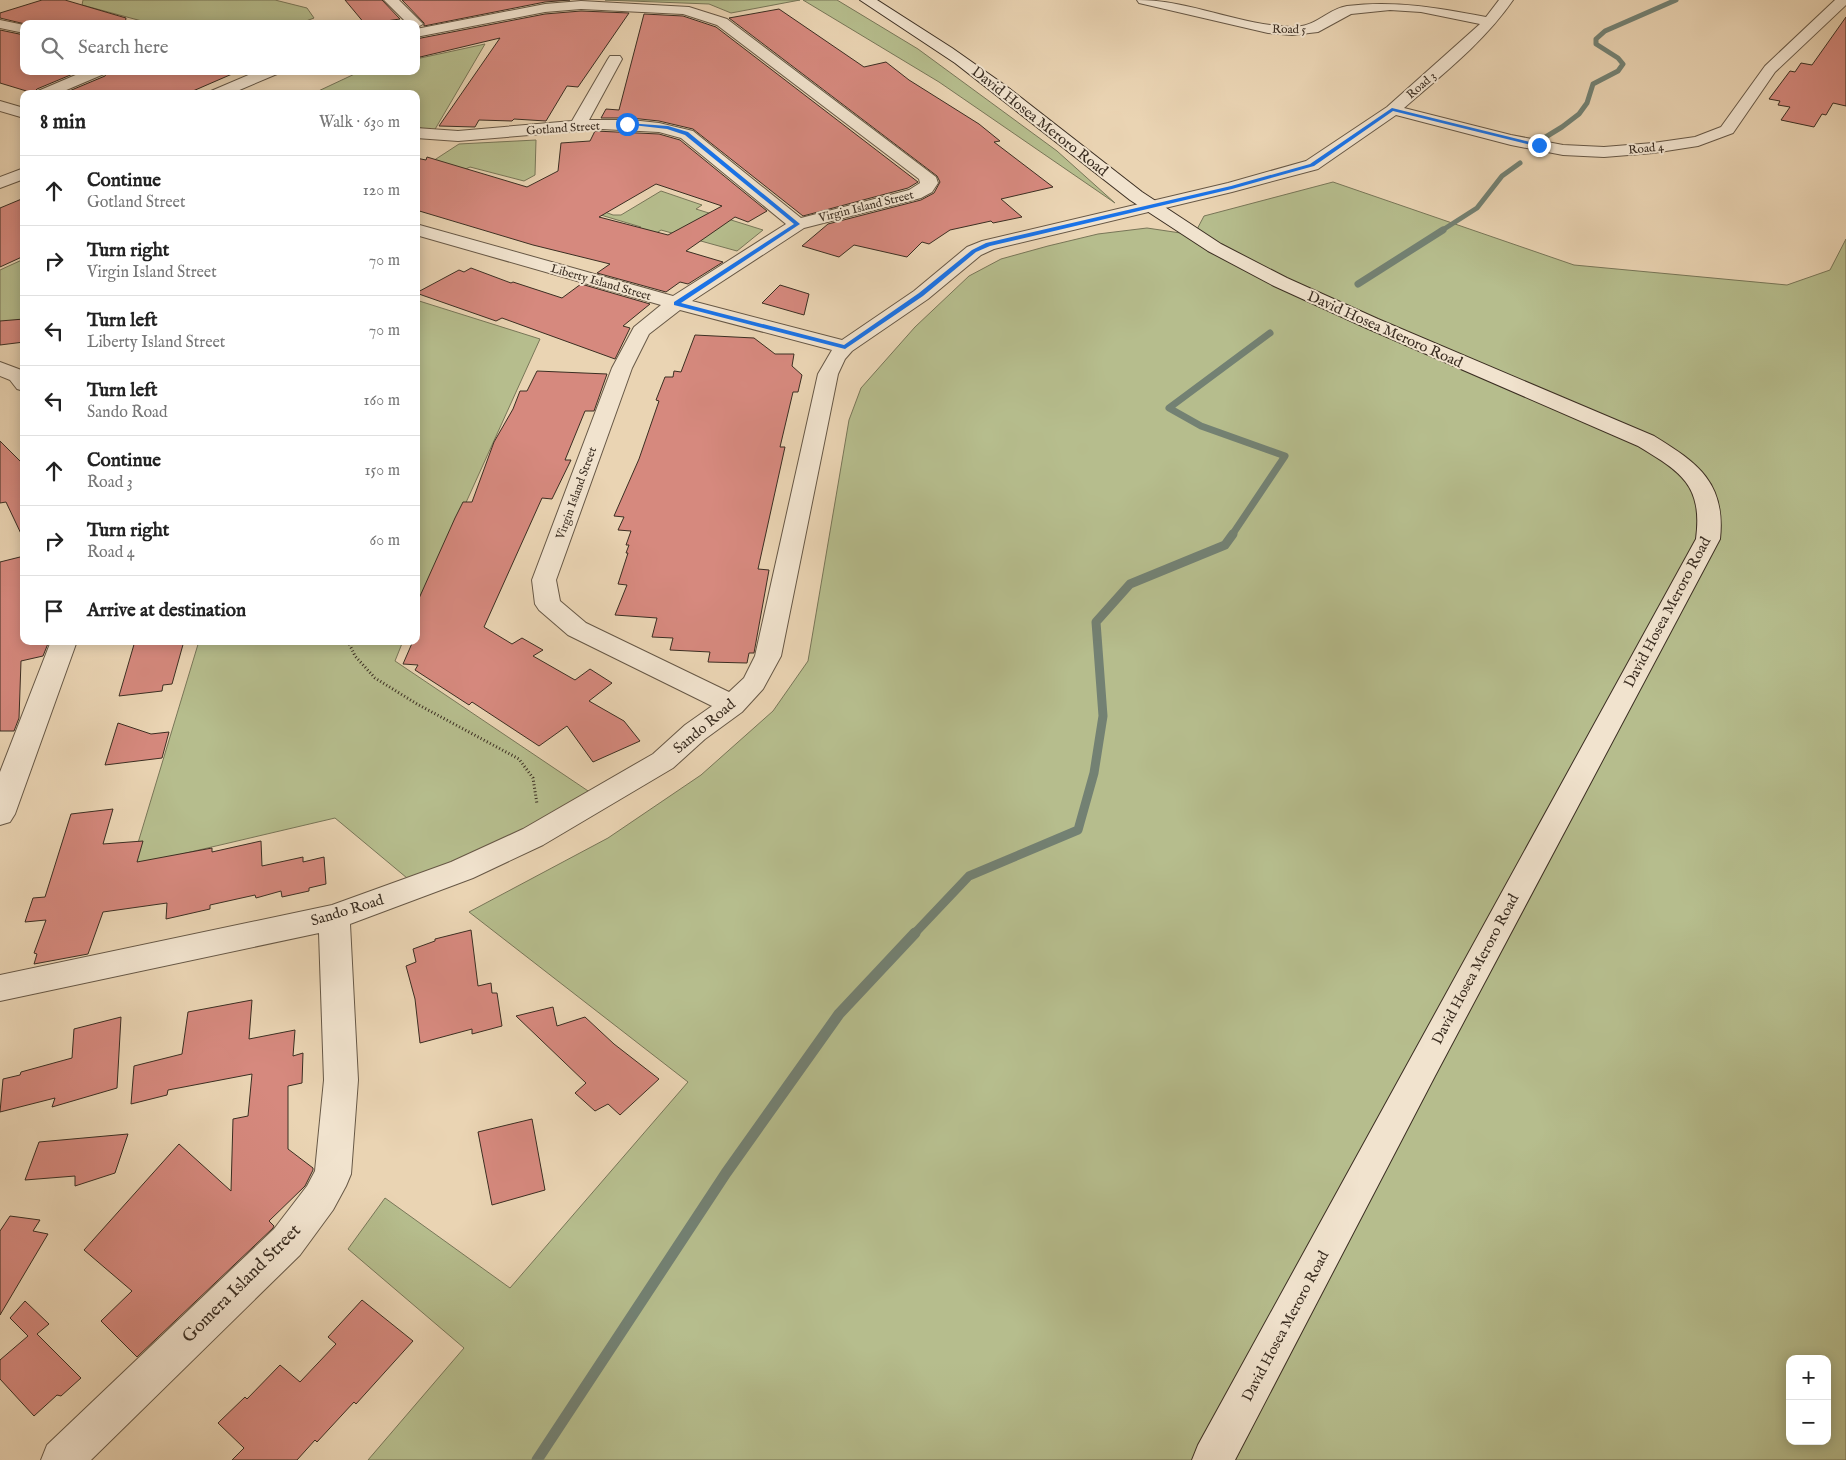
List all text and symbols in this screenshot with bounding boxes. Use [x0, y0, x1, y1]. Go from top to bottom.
search box [20, 20, 420, 75]
street label: Road 5 [1272, 22, 1307, 37]
icon: search [38, 34, 66, 62]
text: Search here [78, 36, 169, 60]
street label: David Hosea Meroro Road [968, 62, 1113, 181]
street label: Road 3 [1403, 68, 1439, 102]
text: 8 min [40, 109, 86, 136]
text: Walk · 630 m [319, 113, 400, 133]
route start [616, 113, 639, 136]
street label: Gotland Street [526, 118, 600, 139]
route end [1528, 134, 1551, 157]
street label: Road 4 [1628, 139, 1665, 158]
text: Continue [87, 169, 161, 193]
icon: ahead [40, 177, 68, 205]
text: 120 m [363, 181, 400, 201]
street label: Virgin Island Street [816, 187, 915, 226]
text: Gotland Street [87, 193, 185, 213]
text: Turn right [87, 239, 169, 263]
icon: right [40, 247, 68, 275]
text: 70 m [369, 251, 400, 271]
street label: Liberty Island Street [549, 261, 653, 304]
text: Virgin Island Street [87, 263, 217, 283]
street label: David Hosea Meroro Road [1304, 287, 1466, 373]
text: Turn left [87, 309, 158, 333]
icon: left [40, 317, 68, 345]
text: 70 m [369, 321, 400, 341]
text: Liberty Island Street [87, 333, 225, 353]
text: Turn left [87, 379, 158, 403]
icon: left [40, 387, 68, 415]
text: 160 m [364, 391, 400, 411]
text: Sando Road [87, 403, 167, 423]
street label: Virgin Island Street [552, 445, 600, 542]
text: Continue [87, 449, 161, 473]
icon: ahead [40, 457, 68, 485]
text: 150 m [365, 461, 400, 481]
text: Road 3 [87, 473, 133, 493]
text: Turn right [87, 519, 169, 543]
icon: right [40, 527, 68, 555]
text: 60 m [370, 531, 400, 551]
street label: David Hosea Meroro Road [1620, 533, 1716, 691]
text: Road 4 [87, 543, 135, 563]
icon: arrive [40, 597, 68, 625]
text: Arrive at destination [87, 599, 246, 623]
street label: Sando Road [669, 694, 740, 758]
street label: Sando Road [308, 890, 387, 931]
street label: David Hosea Meroro Road [1428, 890, 1524, 1048]
street label: Gomera Island Street [178, 1220, 306, 1348]
street label: David Hosea Meroro Road [1238, 1247, 1334, 1405]
map controls [1786, 1355, 1831, 1445]
button: + [1786, 1355, 1831, 1400]
button: − [1786, 1400, 1831, 1445]

